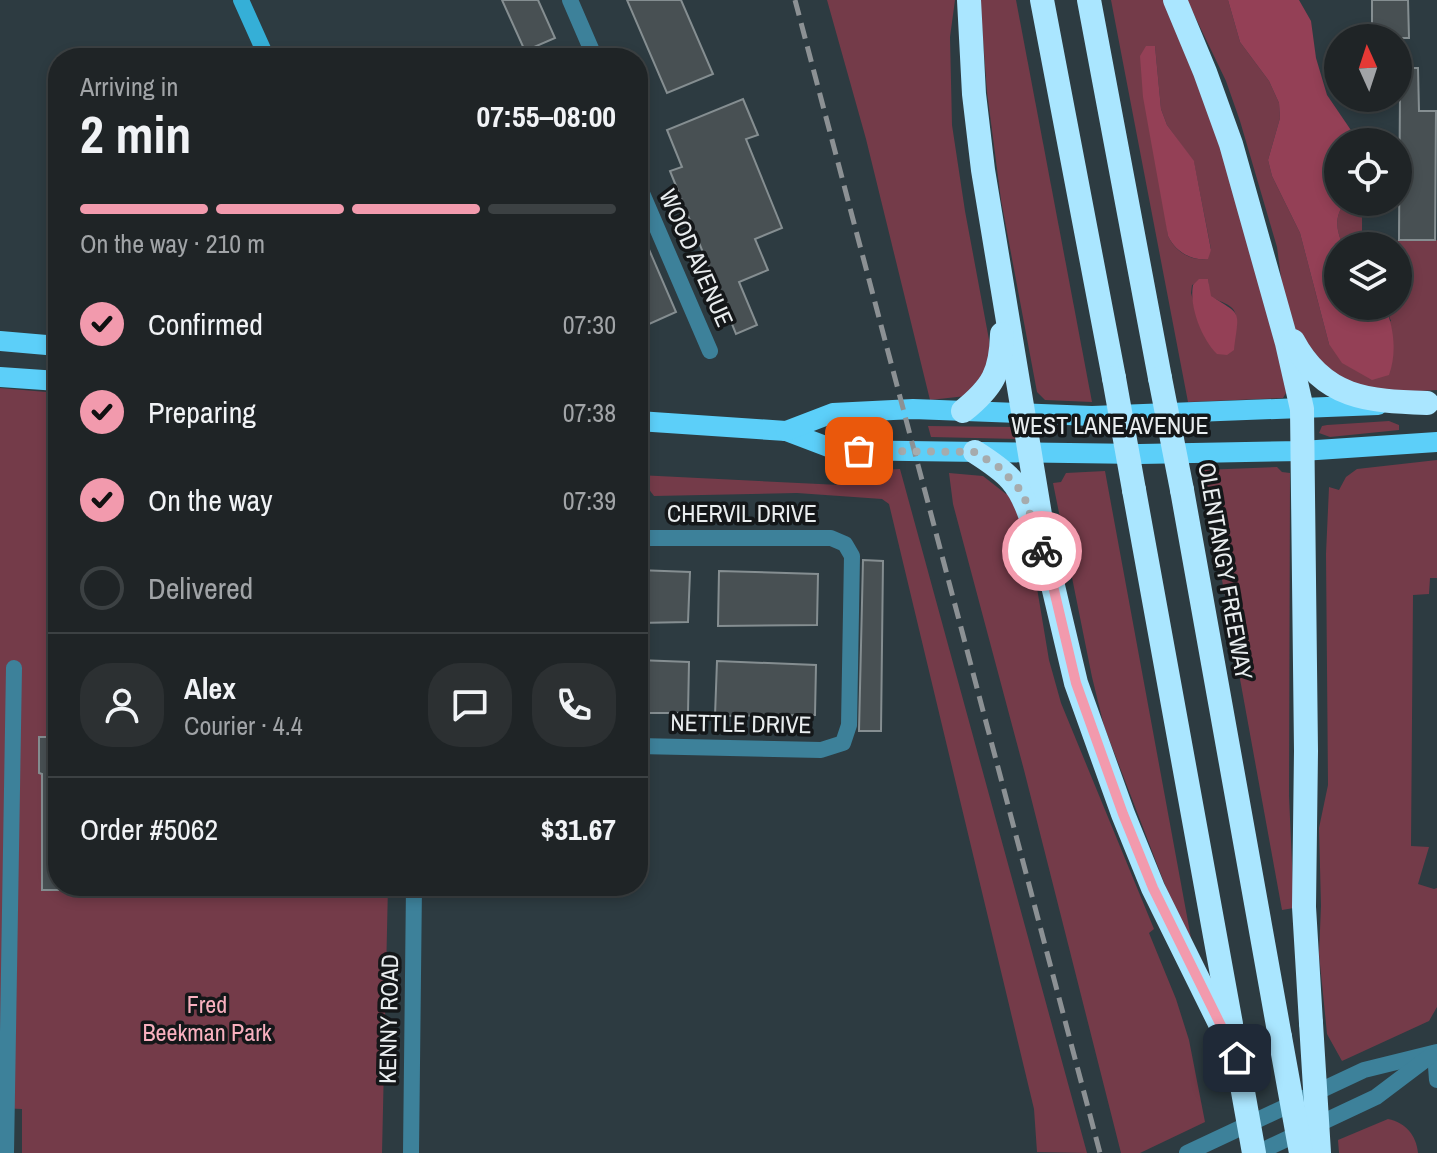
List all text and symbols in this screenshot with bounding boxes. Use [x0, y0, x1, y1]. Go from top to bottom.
north arrow [1324, 24, 1412, 112]
map controls [1324, 24, 1412, 320]
text: Arriving in [80, 69, 178, 104]
text: 07:55–08:00 [477, 96, 616, 136]
text: 2 min [80, 99, 191, 169]
button: locate [1324, 128, 1412, 216]
street label: WOOD AVENUE [652, 184, 741, 331]
text: On the way · 210 m [80, 226, 265, 261]
button: layers [1324, 232, 1412, 320]
icon: check [80, 302, 124, 346]
text: Confirmed [148, 304, 263, 344]
text: 07:30 [563, 307, 616, 342]
icon: check [80, 390, 124, 434]
text: Preparing [148, 392, 256, 432]
text: 07:38 [563, 395, 616, 430]
street label: WEST LANE AVENUE [1011, 409, 1209, 441]
pin [825, 417, 893, 485]
icon: bag [837, 429, 881, 473]
street label: OLENTANGY FREEWAY [1191, 460, 1261, 682]
icon: check [80, 478, 124, 522]
text: On the way [148, 480, 272, 520]
text: 07:39 [563, 483, 616, 518]
street label: CHERVIL DRIVE [667, 497, 817, 529]
courier [1002, 511, 1082, 591]
icon: bike [1020, 529, 1064, 573]
text: Delivered [148, 568, 253, 608]
button: person [80, 663, 164, 747]
button: chat [428, 663, 512, 747]
button: phone [532, 663, 616, 747]
text: Alex [184, 668, 236, 708]
street label: NETTLE DRIVE [670, 706, 812, 740]
text: Courier · 4.4 [184, 708, 303, 743]
text: Order #5062 [80, 809, 218, 849]
text: $31.67 [541, 809, 616, 849]
street label: KENNY ROAD [371, 954, 405, 1084]
park label: Fred Beekman Park [142, 988, 272, 1048]
pin [1203, 1024, 1271, 1092]
icon: home [1215, 1036, 1259, 1080]

